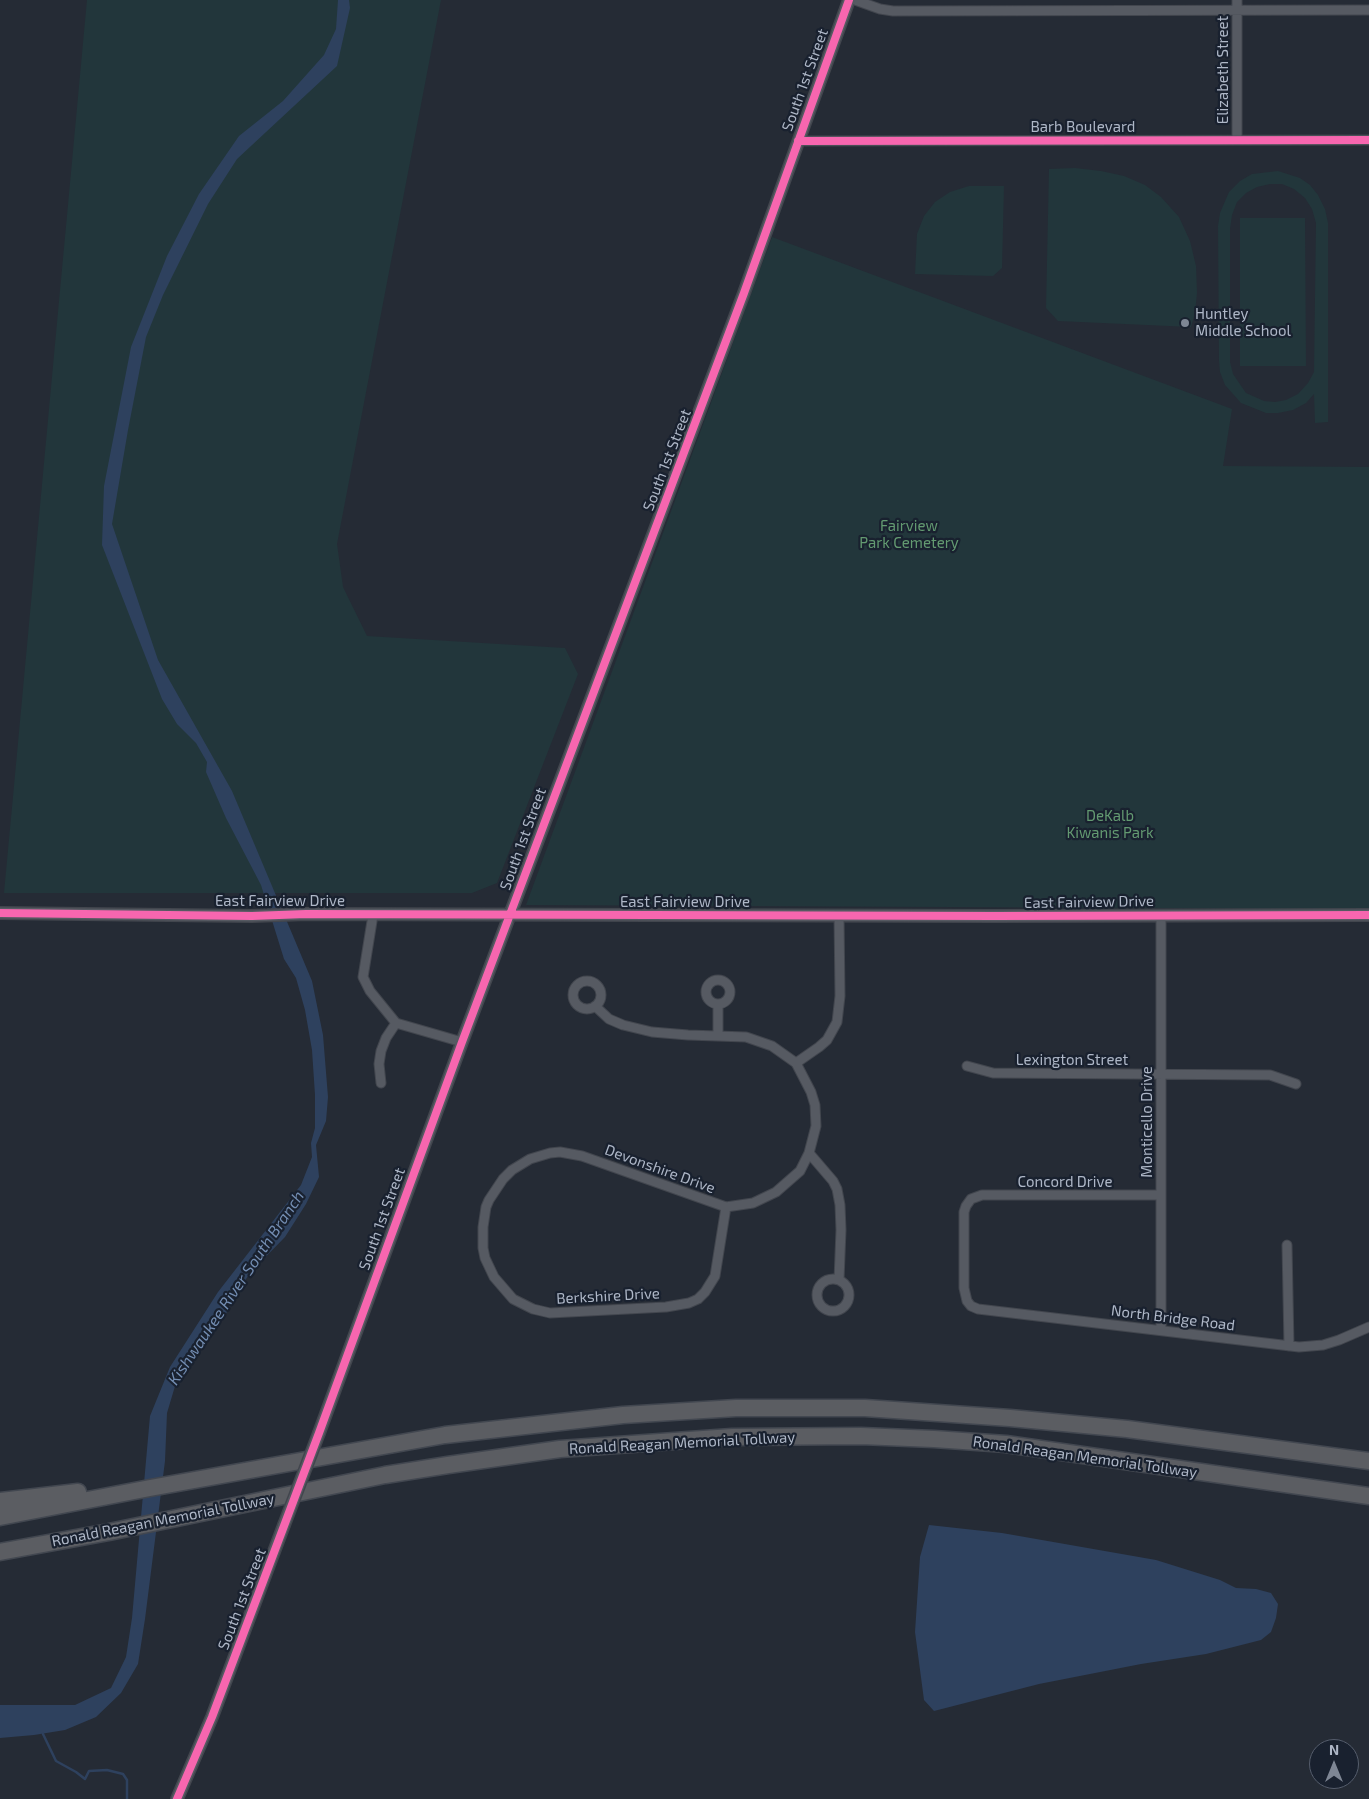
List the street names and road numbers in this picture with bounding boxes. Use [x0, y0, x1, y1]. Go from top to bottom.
street label: Elizabeth Street [1214, 16, 1232, 124]
street label: South 1st Street [778, 26, 832, 134]
street label: Barb Boulevard [1031, 118, 1135, 136]
street label: South 1st Street [639, 407, 695, 513]
street label: South 1st Street [496, 785, 550, 893]
street label: East Fairview Drive [215, 892, 345, 910]
street label: East Fairview Drive [1024, 892, 1154, 912]
street label: East Fairview Drive [620, 893, 750, 911]
street label: Lexington Street [1016, 1051, 1128, 1069]
street label: Monticello Drive [1138, 1066, 1156, 1178]
street label: Devonshire Drive [602, 1141, 718, 1197]
street label: South 1st Street [355, 1165, 409, 1273]
street label: Concord Drive [1018, 1173, 1112, 1191]
street label: Berkshire Drive [556, 1284, 660, 1308]
street label: North Bridge Road [1110, 1301, 1236, 1335]
street label: Ronald Reagan Memorial Tollway [568, 1428, 796, 1458]
street label: Ronald Reagan Memorial Tollway [972, 1432, 1198, 1482]
street label: Ronald Reagan Memorial Tollway [50, 1490, 276, 1550]
street label: South 1st Street [214, 1546, 270, 1652]

